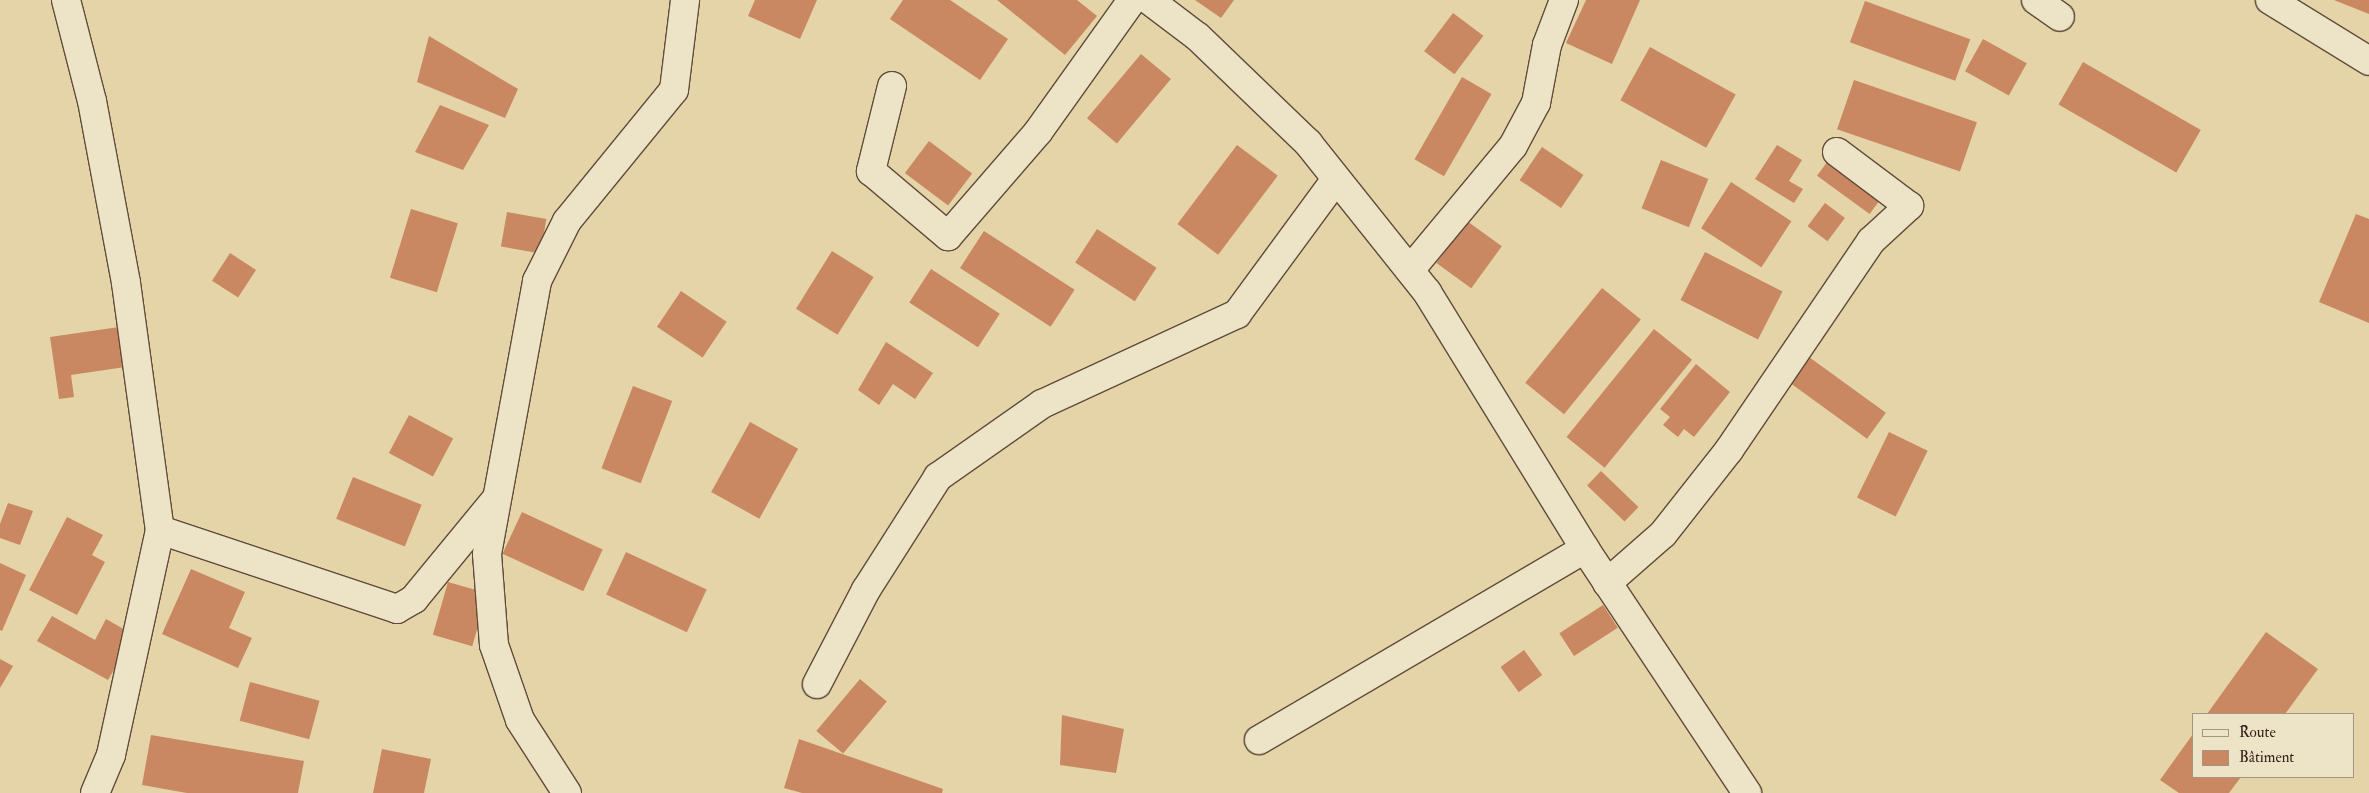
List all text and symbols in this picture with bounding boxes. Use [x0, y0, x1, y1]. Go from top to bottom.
legend [2192, 713, 2354, 778]
text: Route [2239, 723, 2276, 742]
text: Bâtiment [2239, 748, 2294, 767]

